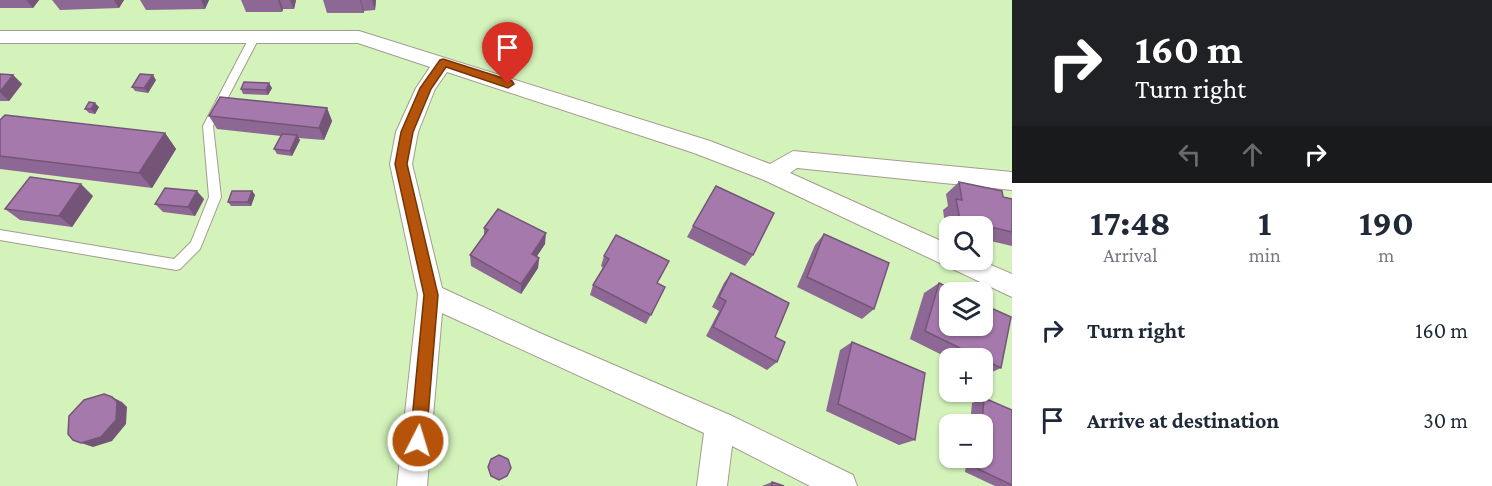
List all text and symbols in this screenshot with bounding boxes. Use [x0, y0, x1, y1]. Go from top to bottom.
pin [482, 22, 533, 84]
icon: right [1036, 24, 1114, 102]
text: 160 m [1135, 25, 1243, 72]
icon: arrive [491, 31, 524, 64]
text: Turn right [1135, 74, 1246, 104]
icon: left [1173, 138, 1206, 171]
icon: ahead [1236, 138, 1269, 171]
icon: right [1299, 138, 1332, 171]
text: 17:48 [1090, 203, 1171, 243]
text: 1 [1258, 203, 1272, 243]
text: 190 [1359, 203, 1414, 243]
map controls [939, 216, 993, 468]
button: search [939, 216, 993, 270]
text: Arrival [1103, 244, 1158, 266]
text: min [1249, 244, 1281, 266]
text: m [1378, 244, 1394, 266]
button: layers [939, 282, 993, 336]
icon: right [1036, 314, 1069, 347]
text: Turn right [1087, 318, 1185, 343]
text: 160 m [1415, 318, 1468, 343]
button: + [939, 348, 993, 402]
icon: arrive [1036, 404, 1069, 437]
text: Arrive at destination [1087, 408, 1279, 433]
text: 30 m [1423, 408, 1468, 433]
position arrow [386, 409, 450, 473]
button: − [939, 414, 993, 468]

